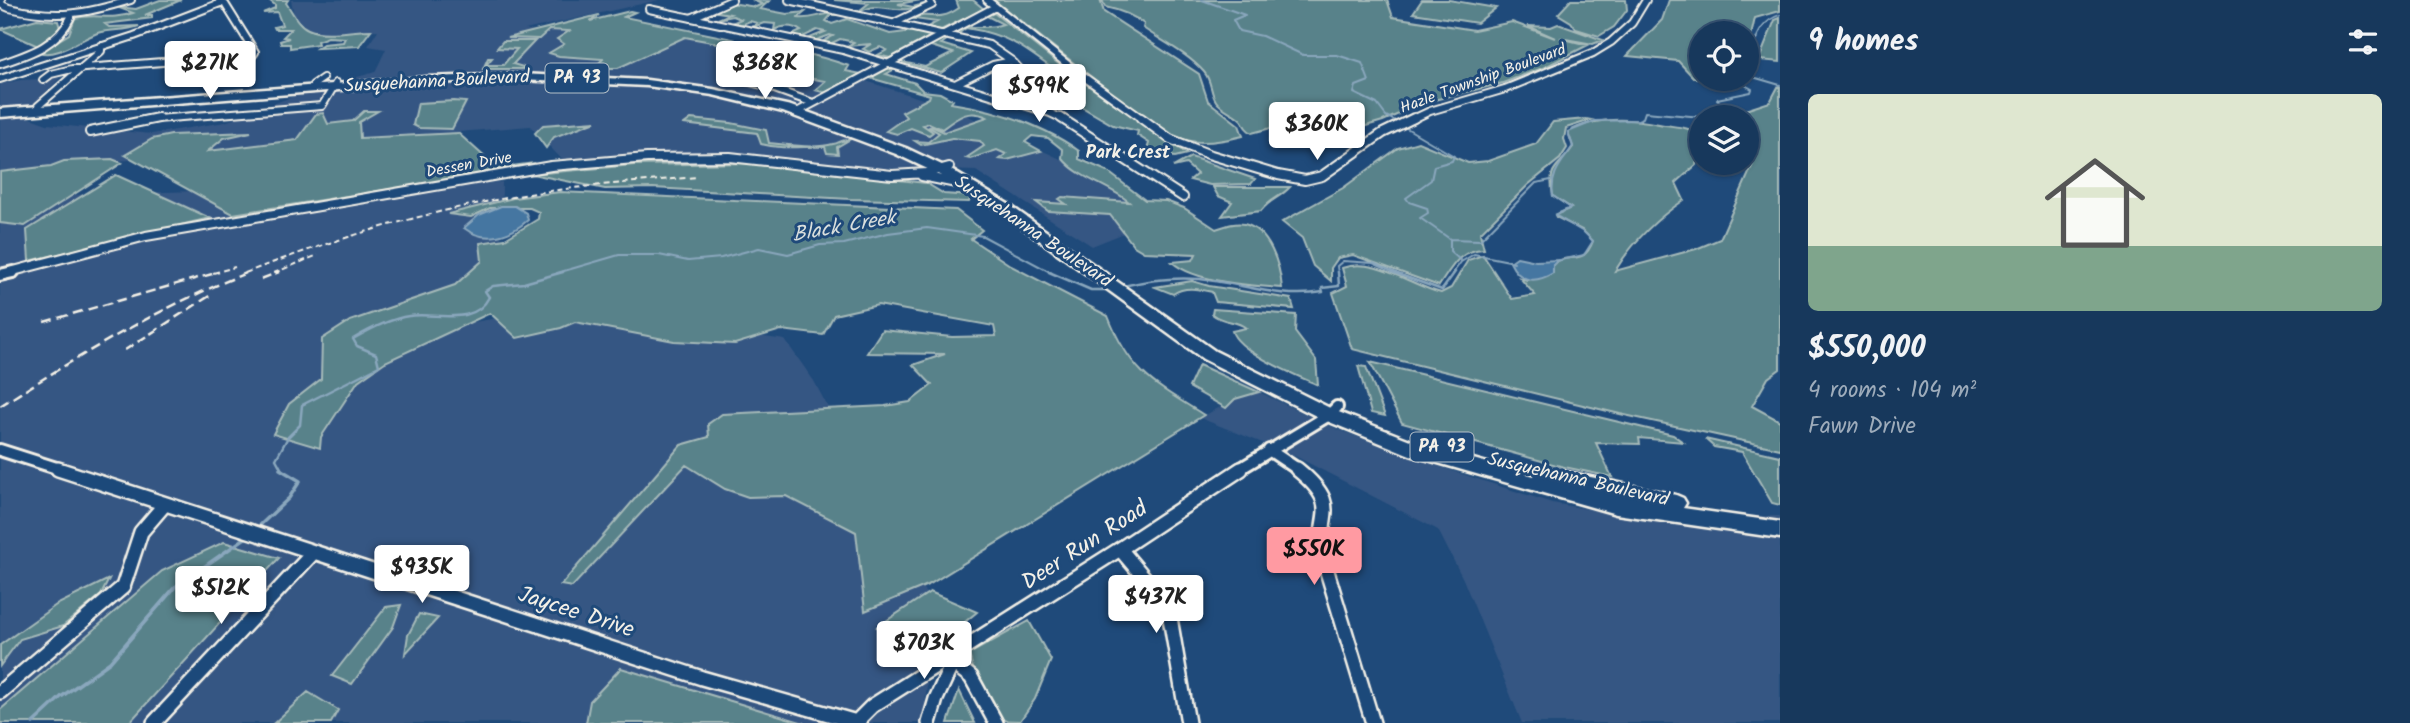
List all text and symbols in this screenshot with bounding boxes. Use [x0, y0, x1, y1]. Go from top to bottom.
text: 9 homes [1808, 18, 1919, 66]
map controls [1689, 21, 1759, 175]
button: locate [1689, 21, 1759, 91]
icon: filters [2344, 23, 2382, 61]
street label: Hazle Township Boulevard [1397, 37, 1570, 121]
pin: $271K [161, 42, 259, 101]
pin: $368K [716, 42, 814, 101]
text: $271K [181, 46, 239, 82]
text: $368K [732, 46, 798, 82]
street label: Susquehanna Boulevard [344, 62, 531, 102]
road number: PA 93 [546, 64, 608, 92]
pin: $599K [990, 64, 1088, 124]
text: $599K [1008, 69, 1070, 105]
pin: $360K [1268, 102, 1366, 162]
button: layers [1689, 105, 1759, 175]
text: $360K [1285, 107, 1349, 143]
district label: Park Crest [1086, 139, 1171, 168]
icon: home [2032, 140, 2158, 266]
street label: Dessen Drive [424, 145, 514, 185]
street label: Susquehanna Boulevard [948, 168, 1119, 297]
water label: Black Creek [790, 201, 901, 252]
text: $550,000 [1808, 325, 1926, 373]
text: 4 rooms · 104 m² [1808, 373, 1976, 409]
text: Fawn Drive [1808, 409, 1916, 445]
road number: PA 93 [1410, 432, 1474, 462]
street label: Susquehanna Boulevard [1484, 445, 1672, 516]
street label: Deer Run Road [1015, 491, 1156, 600]
pin: $550K [1265, 528, 1363, 587]
text: $550K [1283, 532, 1345, 568]
pin: $935K [373, 546, 471, 605]
text: $935K [390, 550, 454, 586]
pin: $512K [172, 566, 270, 626]
text: $512K [191, 571, 251, 607]
pin: $437K [1107, 576, 1205, 635]
street label: Jaycee Drive [513, 577, 639, 649]
text: $437K [1124, 580, 1188, 616]
pin: $703K [875, 622, 973, 681]
text: $703K [893, 626, 955, 662]

